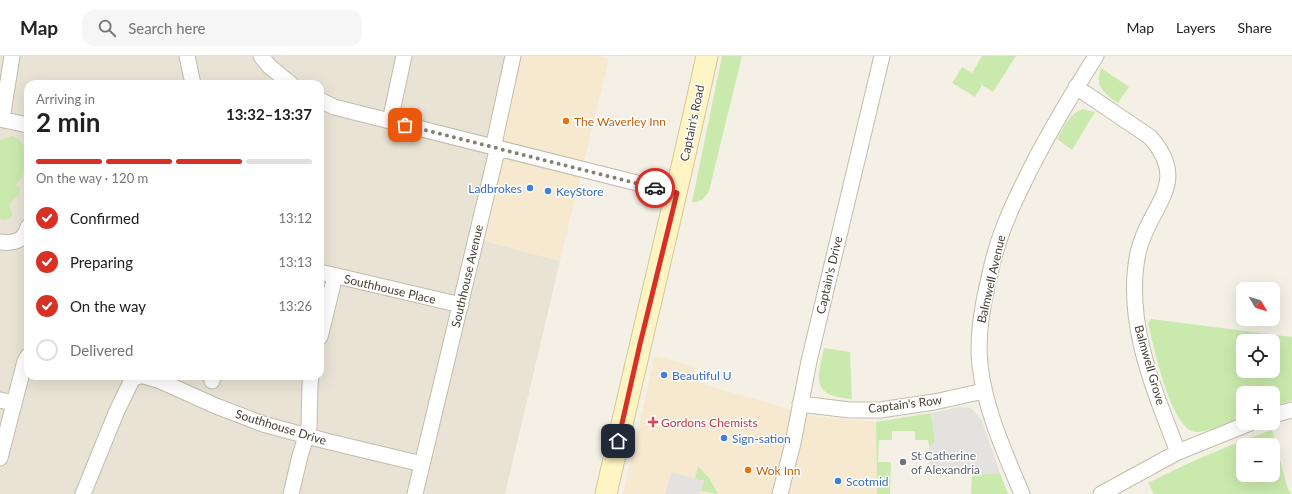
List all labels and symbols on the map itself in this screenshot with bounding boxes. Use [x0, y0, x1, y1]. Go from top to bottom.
street label: Captain's Road [677, 83, 707, 163]
pin [388, 108, 422, 142]
place label: The Waverley Inn [574, 114, 666, 129]
marker: The Waverley Inn [561, 116, 571, 126]
courier [635, 168, 675, 208]
place label: Ladbrokes [468, 181, 522, 196]
marker: Ladbrokes [525, 183, 535, 193]
place label: KeyStore [556, 184, 604, 199]
marker: KeyStore [543, 186, 553, 196]
street label: Southhouse Avenue [448, 223, 486, 329]
street label: Balmwell Avenue [974, 233, 1008, 325]
street label: Captain's Drive [813, 235, 845, 315]
street label: Southhouse Place [343, 271, 437, 307]
north arrow [1236, 282, 1280, 326]
street label: Balmwell Grove [1131, 323, 1169, 407]
place label: Beautiful U [672, 368, 732, 383]
marker: Beautiful U [659, 370, 669, 380]
street label: Captain's Row [867, 392, 943, 416]
street label: Southhouse Drive [234, 406, 328, 448]
place label: Gordons Chemists [661, 415, 758, 430]
marker: Gordons Chemists [648, 417, 658, 427]
pin [601, 424, 635, 458]
place label: Sign-sation [732, 431, 791, 446]
marker: Sign-sation [719, 433, 729, 443]
place label: St Catherine of Alexandria [911, 448, 980, 477]
marker: St Catherine of Alexandria [898, 457, 908, 467]
place label: Wok Inn [756, 463, 800, 478]
marker: Wok Inn [743, 465, 753, 475]
place label: Scotmid [846, 474, 889, 489]
marker: Scotmid [833, 476, 843, 486]

